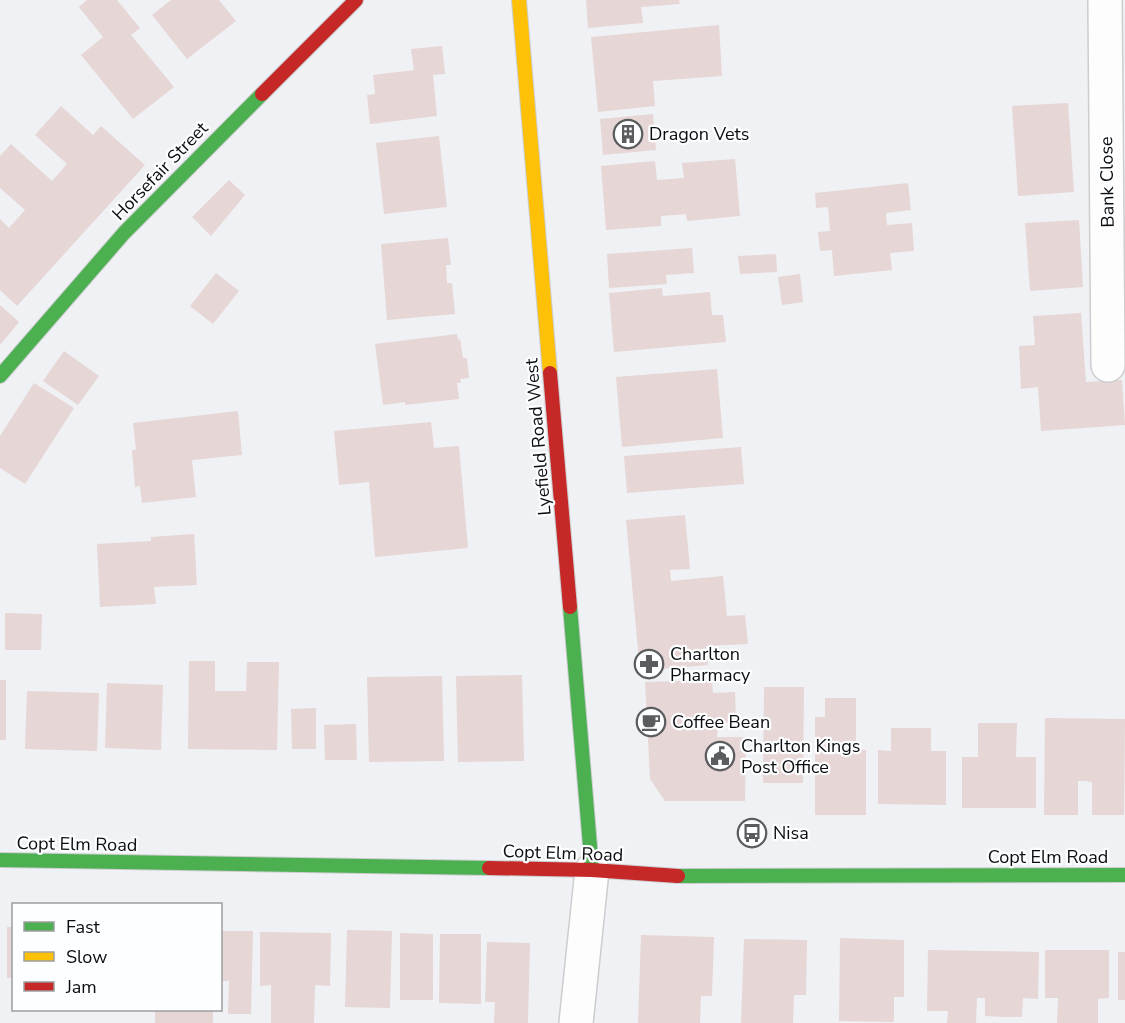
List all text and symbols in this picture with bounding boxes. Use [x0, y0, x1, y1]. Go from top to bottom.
street label: Horsefair Street [107, 116, 214, 225]
building icon: Dragon Vets [612, 118, 644, 150]
place label: Dragon Vets [649, 122, 750, 146]
street label: Bank Close [1094, 136, 1120, 228]
street label: Lyefield Road West [519, 357, 557, 516]
place label: Charlton Pharmacy [670, 642, 751, 687]
pharmacy icon: Charlton Pharmacy [633, 648, 665, 680]
cafe icon: Coffee Bean [635, 706, 667, 738]
place label: Coffee Bean [672, 710, 770, 734]
place label: Charlton Kings Post Office [741, 734, 860, 779]
public building icon: Charlton Kings Post Office [704, 740, 736, 772]
bus stop icon: Nisa [736, 817, 768, 849]
place label: Nisa [773, 821, 809, 845]
street label: Copt Elm Road [17, 831, 137, 857]
street label: Copt Elm Road [502, 839, 624, 867]
street label: Copt Elm Road [988, 845, 1108, 869]
legend [12, 903, 222, 1011]
text: Fast [66, 915, 101, 939]
text: Slow [66, 945, 107, 969]
text: Jam [65, 975, 97, 999]

